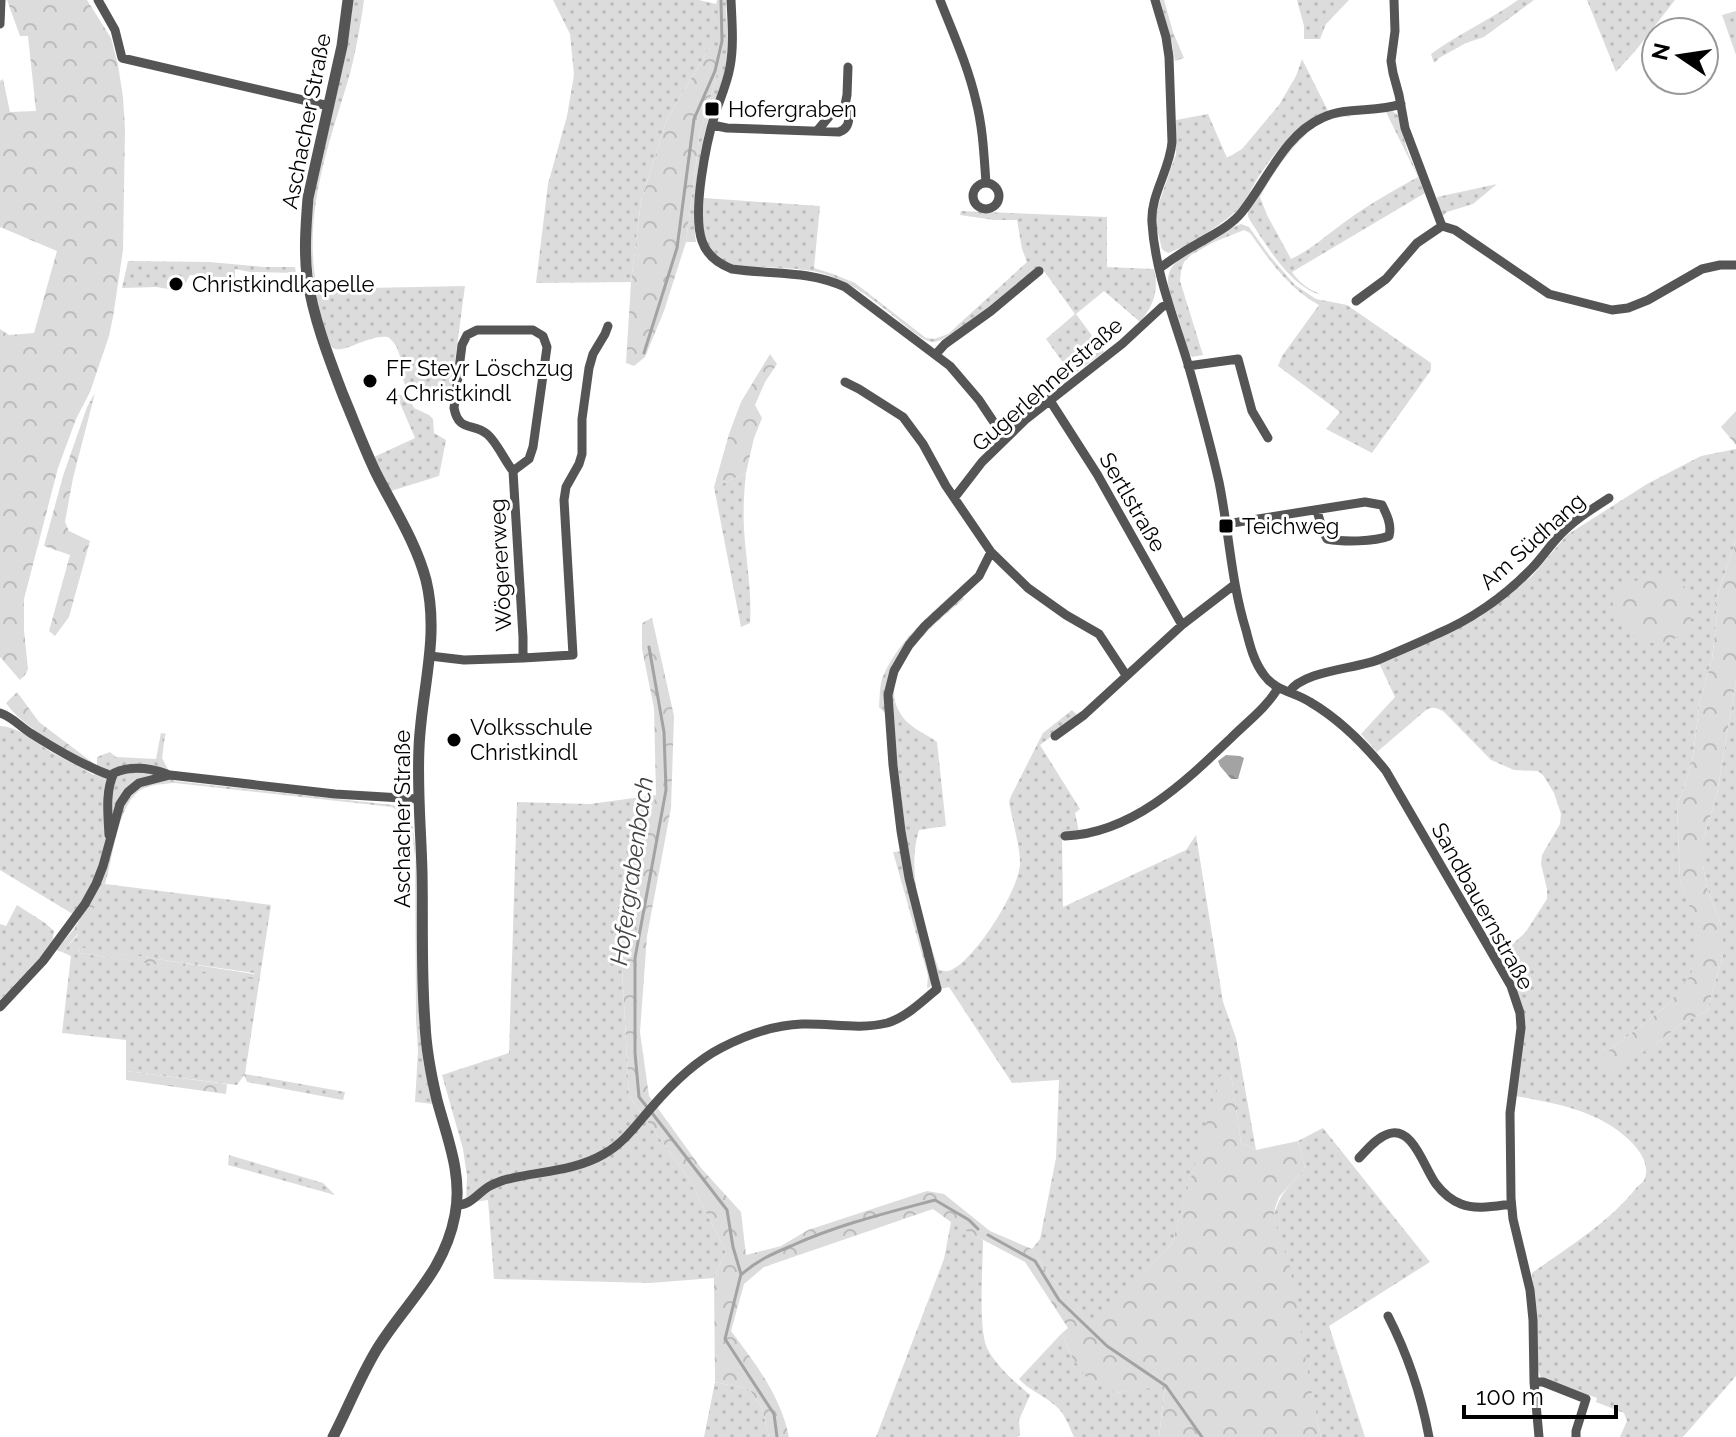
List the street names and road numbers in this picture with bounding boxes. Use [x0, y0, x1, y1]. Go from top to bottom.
street label: Aschacher Straße [276, 31, 336, 211]
street label: Gugerlehnerstraße [966, 311, 1128, 456]
street label: Sertlstraße [1094, 448, 1172, 556]
street label: Am Südhang [1474, 487, 1590, 595]
street label: Wögererweg [484, 498, 516, 632]
street label: Aschacher Straße [389, 730, 415, 908]
street label: Sandbauernstraße [1426, 818, 1540, 994]

